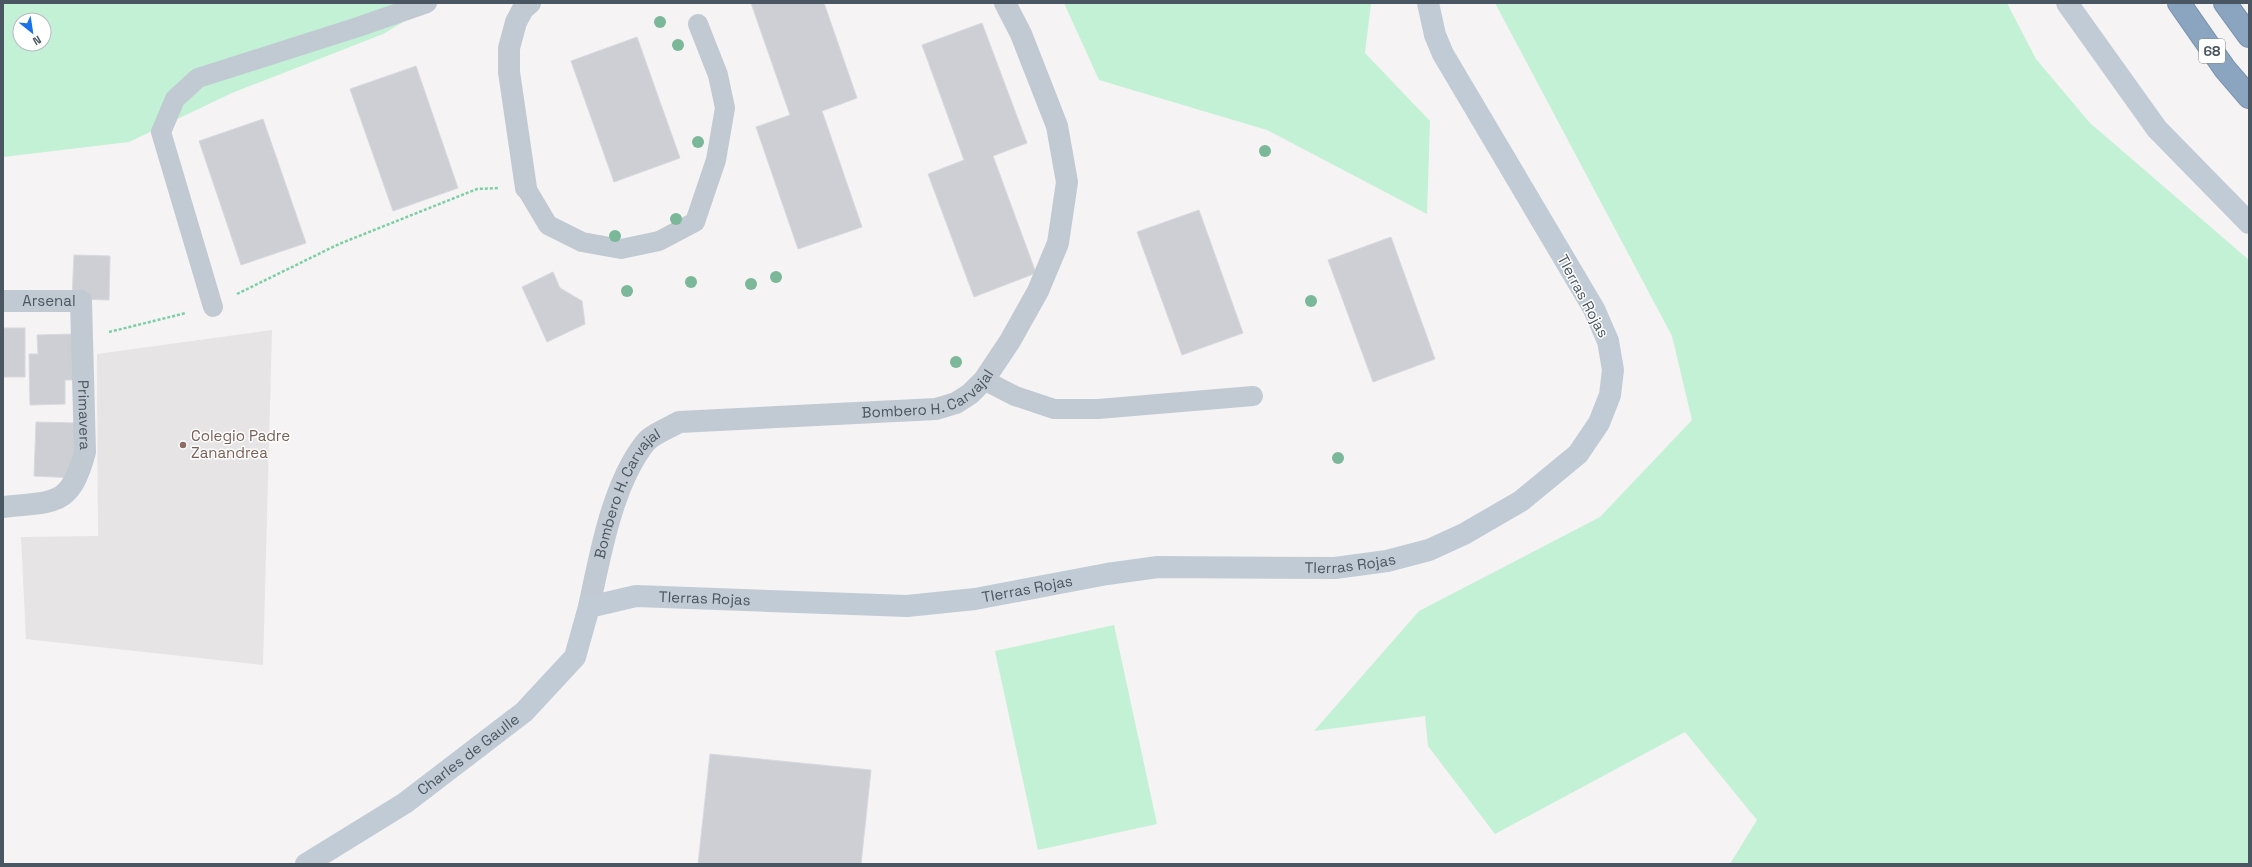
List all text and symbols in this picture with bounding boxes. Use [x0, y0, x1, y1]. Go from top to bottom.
north arrow [12, 12, 52, 52]
text: N [30, 33, 44, 49]
road number: 68 [2199, 39, 2225, 63]
street label: TIerras Rojas [1554, 251, 1613, 341]
street label: Arsenal [22, 291, 76, 310]
street label: Bombero H. Carvajal [861, 365, 997, 422]
street label: Primavera [74, 380, 95, 451]
street label: Bombero H. Carvajal [590, 424, 663, 561]
place label: Colegio Padre Zanandrea [191, 426, 290, 462]
marker: Colegio Padre Zanandrea [178, 440, 188, 450]
street label: TIerras Rojas [1304, 549, 1398, 577]
street label: TIerras Rojas [980, 571, 1074, 606]
street label: TIerras Rojas [658, 587, 751, 609]
street label: Charles de Gaulle [413, 709, 523, 799]

